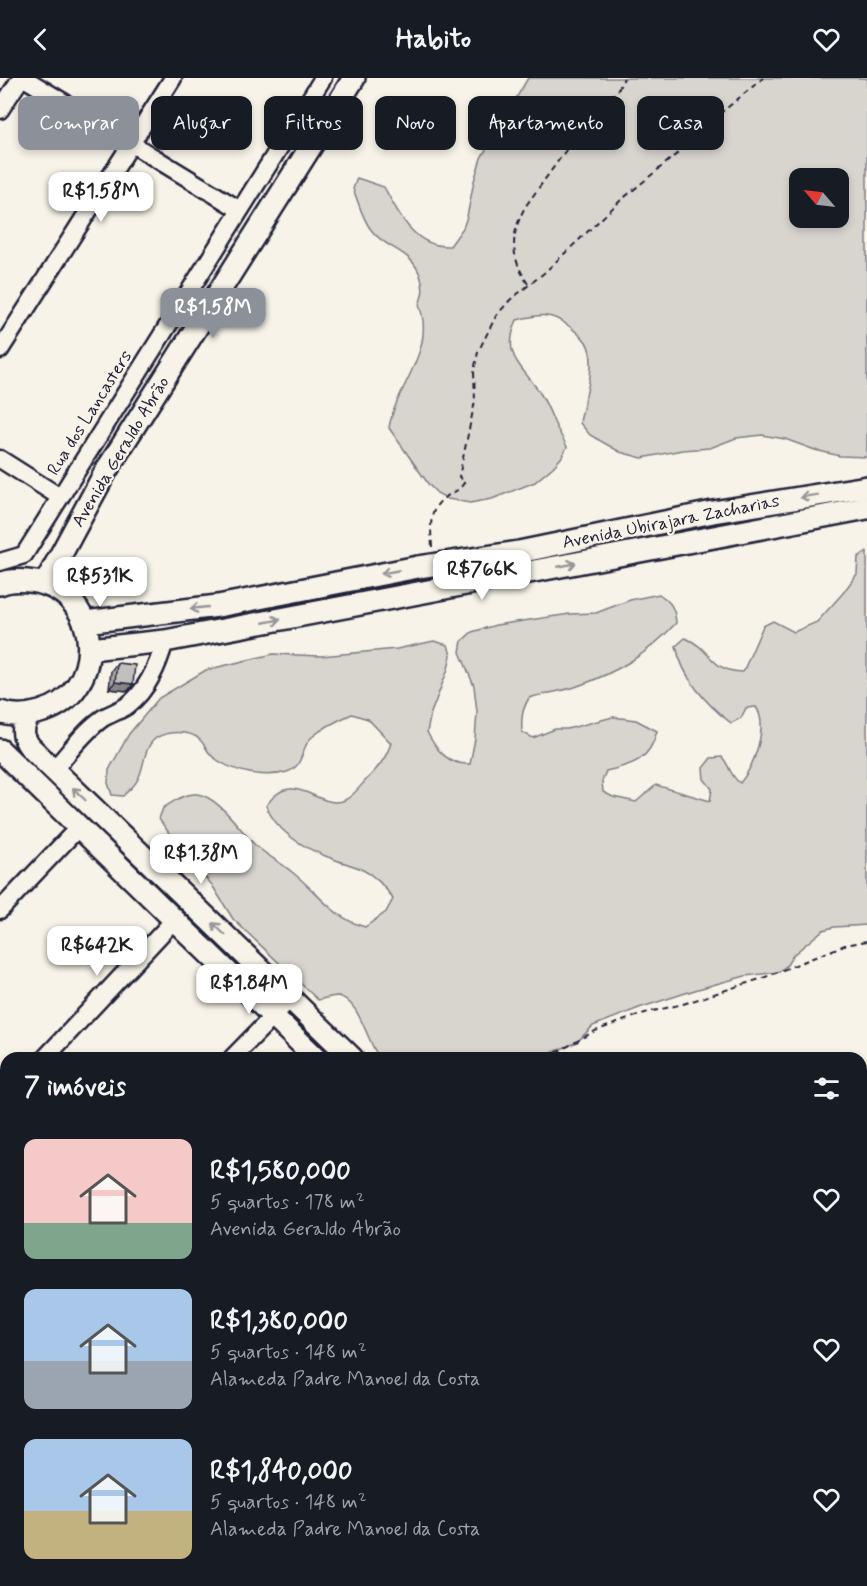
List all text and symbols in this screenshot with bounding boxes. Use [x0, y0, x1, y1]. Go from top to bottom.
text: Habito [396, 22, 471, 57]
icon: back [24, 23, 57, 56]
icon: heart [810, 23, 843, 56]
chip: Comprar [18, 96, 139, 150]
chip: Alugar [151, 96, 252, 150]
chip: Filtros [264, 96, 363, 150]
chip: Novo [375, 96, 456, 150]
chip: Apartamento [468, 96, 625, 150]
chip: Casa [637, 96, 724, 150]
north arrow [789, 168, 849, 228]
map controls [789, 168, 849, 228]
pin: R$1.58M [46, 172, 156, 223]
text: R$1.58M [62, 178, 140, 205]
pin: R$1.58M [158, 288, 268, 339]
text: R$1.58M [174, 294, 252, 321]
street label: Rua dos Lancasters [42, 346, 138, 480]
street label: Avenida Geraldo Abrão [66, 372, 176, 532]
street label: Avenida Ubirajara Zacharias [560, 489, 782, 555]
one-way arrow [800, 491, 820, 502]
pin: R$766K [433, 550, 531, 601]
text: R$766K [447, 556, 517, 583]
pin: R$531K [51, 557, 149, 608]
one-way arrow [556, 559, 576, 570]
text: R$531K [67, 563, 133, 590]
one-way arrow [381, 567, 401, 578]
one-way arrow [189, 603, 209, 614]
one-way arrow [262, 615, 281, 626]
one-way arrow [72, 787, 87, 801]
pin: R$1.38M [146, 834, 256, 885]
text: R$1.38M [164, 840, 238, 867]
one-way arrow [212, 922, 227, 936]
pin: R$642K [48, 926, 146, 977]
text: R$642K [61, 932, 133, 959]
pin: R$1.84M [194, 964, 304, 1015]
text: R$1.84M [210, 970, 288, 997]
text: 7 imóveis [24, 1071, 126, 1105]
icon: filters [810, 1072, 843, 1105]
text: R$1,580,000 [210, 1155, 351, 1189]
icon: home [72, 1163, 144, 1235]
icon: heart [810, 1183, 843, 1216]
text: 5 quartos · 178 m² [210, 1189, 365, 1216]
text: Avenida Geraldo Abrão [210, 1216, 401, 1243]
text: R$1,380,000 [210, 1305, 348, 1339]
icon: home [72, 1313, 144, 1385]
icon: heart [810, 1333, 843, 1366]
text: 5 quartos · 148 m² [210, 1339, 367, 1366]
text: Alameda Padre Manoel da Costa [210, 1366, 480, 1393]
text: R$1,840,000 [210, 1455, 352, 1489]
icon: home [72, 1463, 144, 1535]
icon: heart [810, 1483, 843, 1516]
text: 5 quartos · 148 m² [210, 1489, 367, 1516]
text: Alameda Padre Manoel da Costa [210, 1516, 480, 1543]

